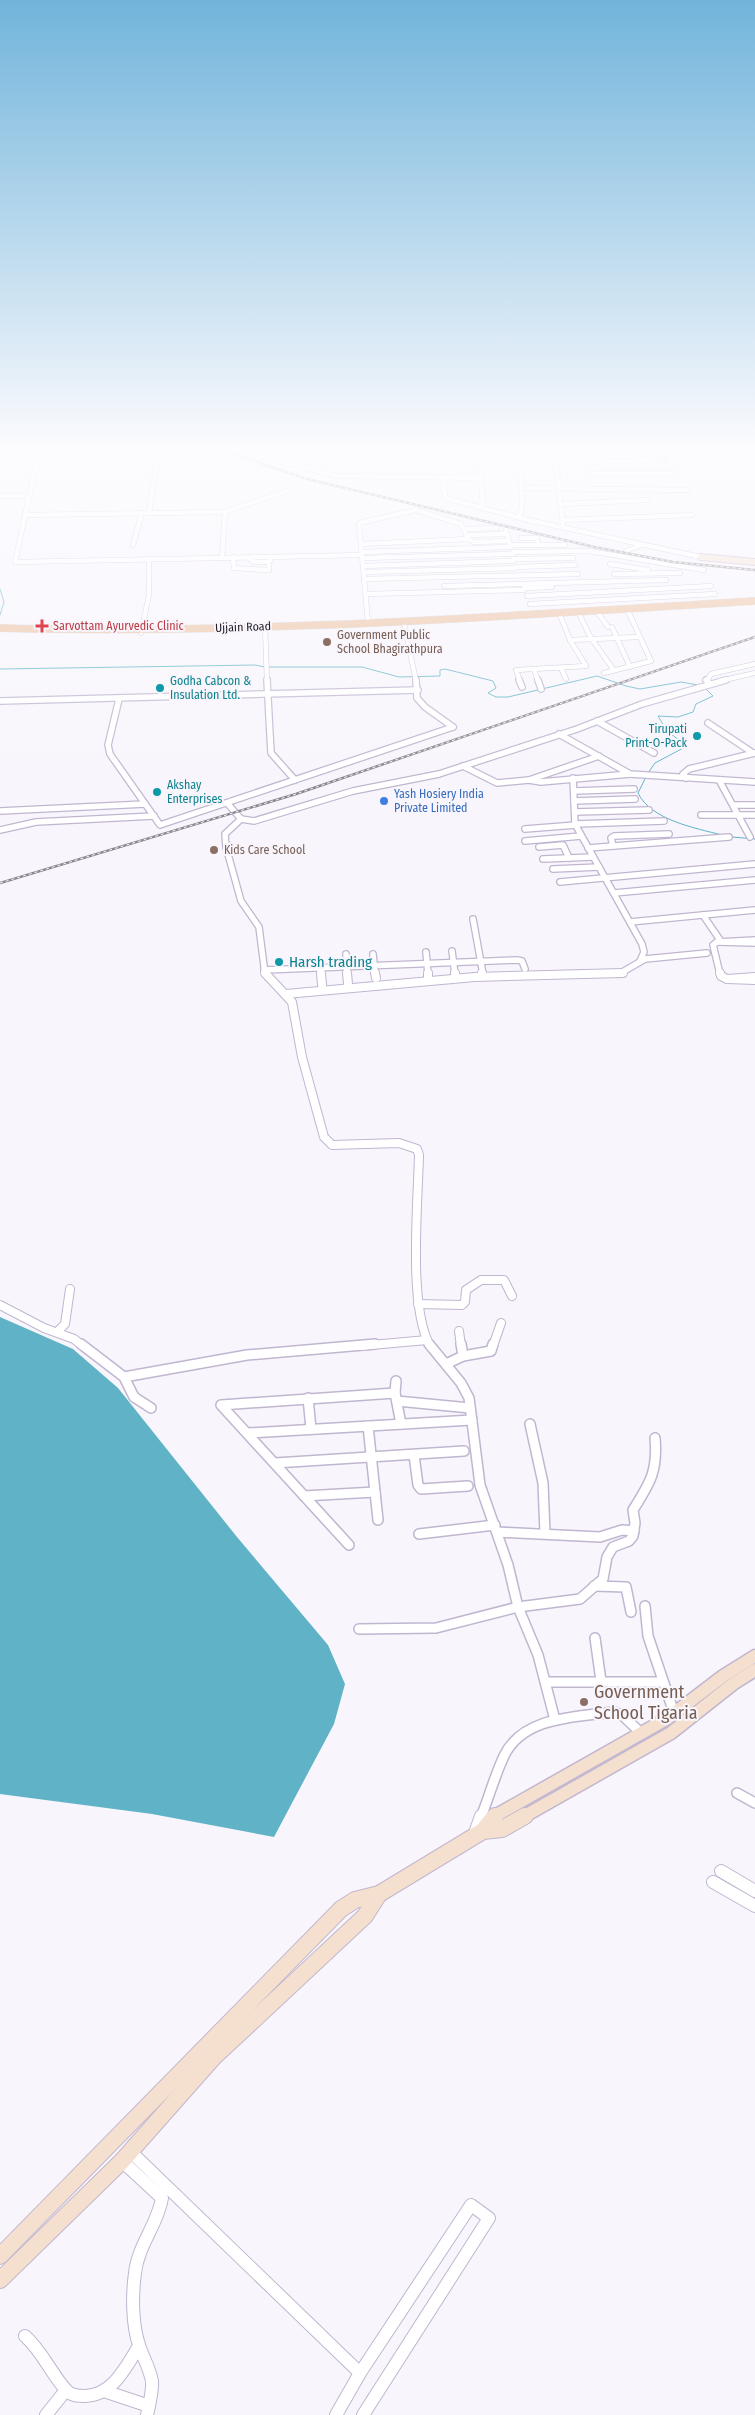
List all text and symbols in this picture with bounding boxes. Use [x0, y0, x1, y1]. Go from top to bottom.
marker: Sarvottam Ayurvedic Clinic [35, 619, 49, 633]
place label: Sarvottam Ayurvedic Clinic [53, 619, 184, 633]
street label: Ujjain Road [215, 619, 271, 635]
place label: Government Public School Bhagirathpura [337, 628, 443, 656]
marker: Government Public School Bhagirathpura [321, 636, 333, 648]
place label: Godha Cabcon & Insulation Ltd. [170, 674, 251, 702]
marker: Godha Cabcon & Insulation Ltd. [154, 682, 166, 694]
place label: Tirupati Print-O-Pack [625, 722, 687, 750]
marker: Tirupati Print-O-Pack [691, 730, 703, 742]
place label: Akshay Enterprises [167, 778, 222, 806]
marker: Akshay Enterprises [151, 786, 163, 798]
place label: Yash Hosiery India Private Limited [394, 787, 484, 815]
marker: Yash Hosiery India Private Limited [378, 795, 390, 807]
place label: Kids Care School [224, 843, 305, 857]
marker: Kids Care School [208, 844, 220, 856]
place label: Harsh trading [289, 953, 372, 971]
marker: Harsh trading [273, 956, 285, 968]
place label: Government School Tigaria [594, 1681, 698, 1724]
marker: Government School Tigaria [578, 1696, 590, 1708]

